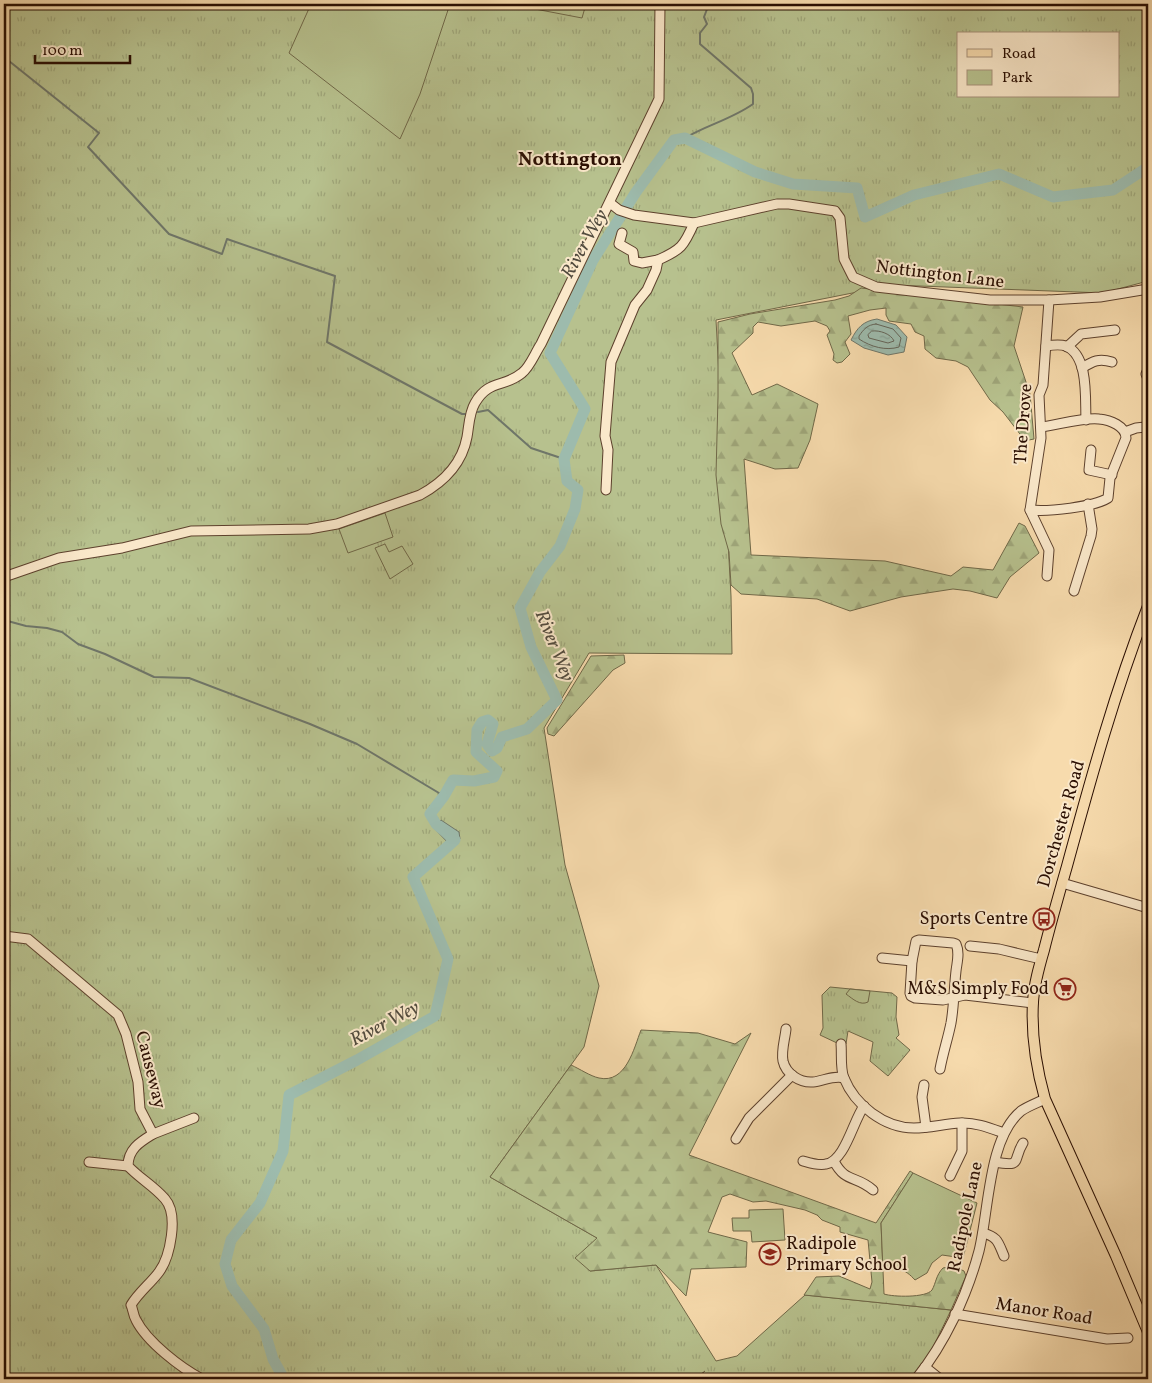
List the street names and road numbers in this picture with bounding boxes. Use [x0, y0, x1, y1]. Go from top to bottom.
street label: Nottington Lane [874, 255, 1006, 295]
street label: The Drove [1009, 383, 1039, 465]
street label: Dorchester Road [1032, 757, 1092, 891]
street label: Causeway [128, 1029, 172, 1112]
street label: Radipole Lane [942, 1159, 990, 1275]
street label: Manor Road [994, 1292, 1094, 1332]

